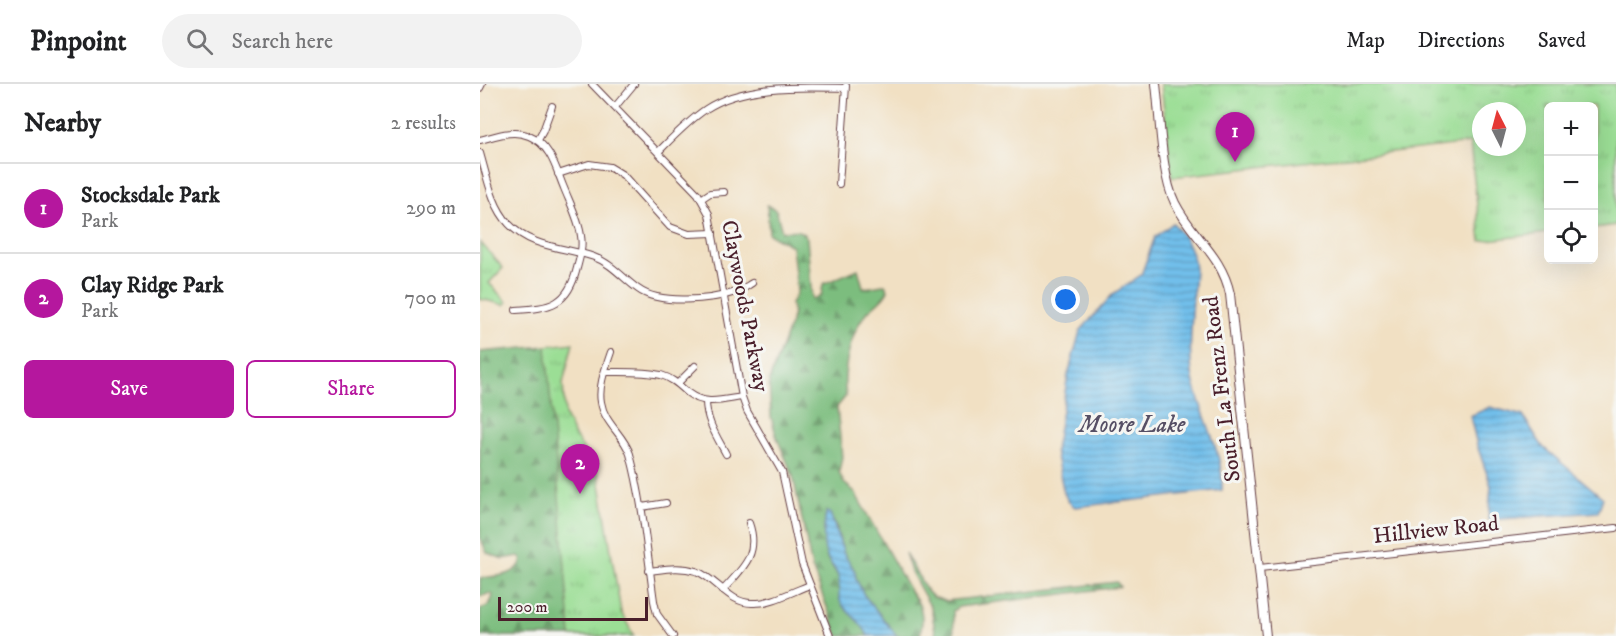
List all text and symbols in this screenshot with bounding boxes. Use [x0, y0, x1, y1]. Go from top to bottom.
search box [162, 14, 582, 68]
text: Pinpoint [30, 24, 126, 59]
icon: search [183, 25, 216, 58]
text: Search here [231, 28, 333, 55]
text: Map [1346, 28, 1385, 54]
text: Directions [1418, 28, 1505, 54]
text: Saved [1538, 28, 1586, 54]
north arrow [1472, 102, 1526, 156]
map controls [1544, 102, 1598, 264]
button: + [1544, 102, 1598, 156]
text: Nearby [24, 107, 101, 140]
text: 2 results [391, 111, 456, 136]
pin: 1 [1216, 112, 1254, 162]
button: − [1544, 156, 1598, 210]
text: Stocksdale Park [81, 182, 220, 209]
text: 1 [40, 196, 47, 221]
text: 290 m [406, 196, 456, 221]
text: Park [81, 209, 118, 234]
button: locate [1544, 210, 1598, 264]
street label: Claywoods Parkway [715, 218, 775, 395]
text: Clay Ridge Park [81, 272, 224, 299]
your location [1051, 285, 1080, 314]
text: 2 [39, 286, 48, 311]
text: 700 m [405, 286, 456, 311]
street label: South La Frenz Road [1197, 294, 1247, 483]
text: Park [81, 299, 118, 324]
button: Save [24, 360, 234, 418]
button: Share [246, 360, 456, 418]
water label: Moore Lake [1077, 410, 1186, 440]
pin: 2 [560, 444, 600, 494]
street label: Hillview Road [1372, 510, 1500, 550]
scale bar [498, 594, 648, 622]
text: 200 m [507, 597, 548, 617]

